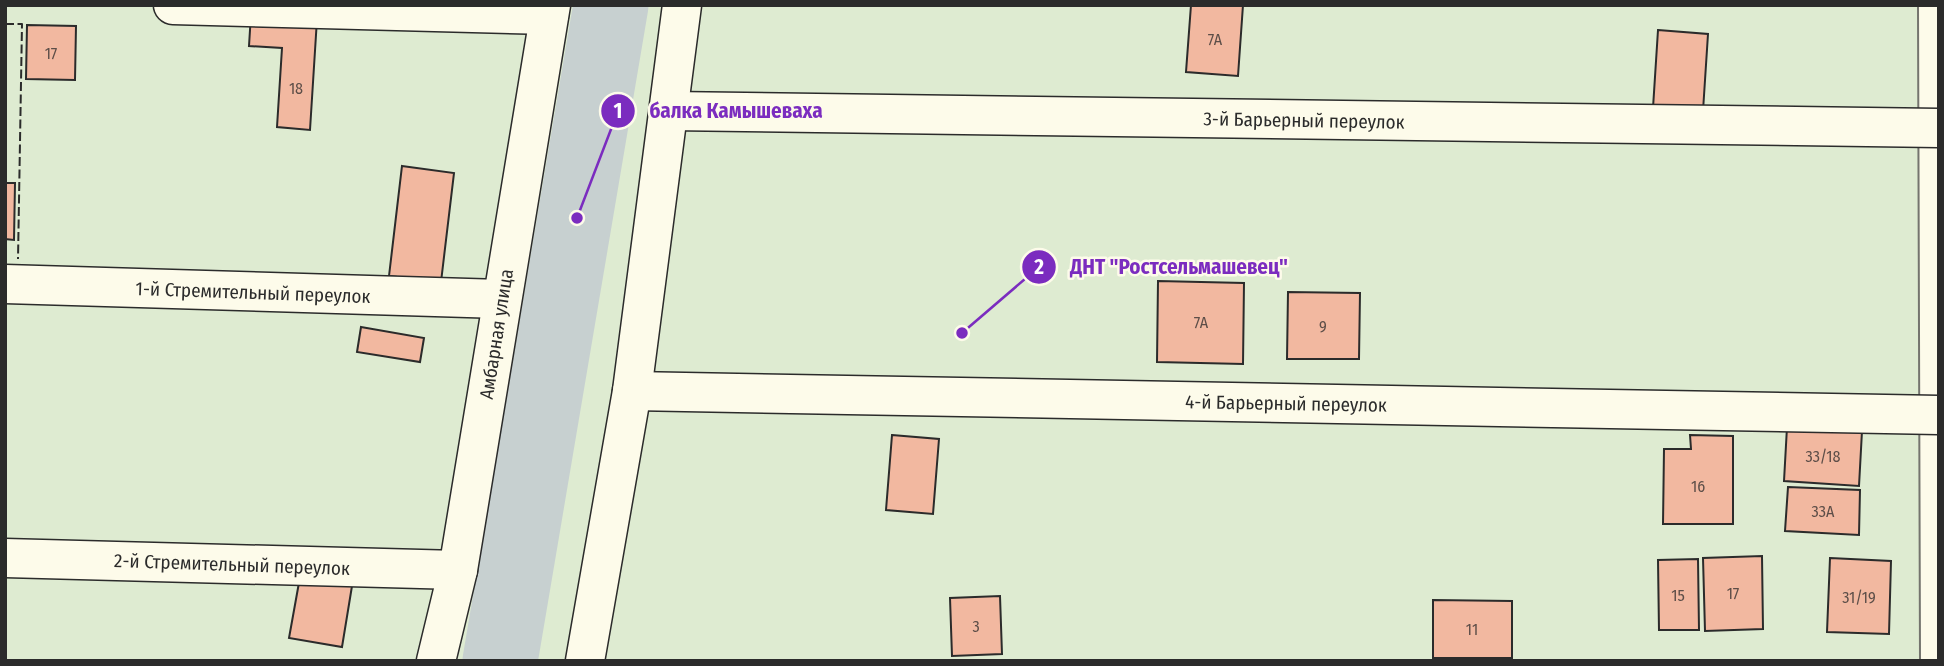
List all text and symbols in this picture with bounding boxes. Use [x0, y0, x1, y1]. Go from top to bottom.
house number: 7А [1208, 30, 1223, 49]
house number: 17 [45, 44, 58, 63]
house number: 18 [289, 79, 303, 98]
callout: балка Камышеваха [600, 90, 836, 132]
text: 1 [614, 98, 622, 124]
text: балка Камышеваха [649, 98, 823, 124]
street label: 3-й Барьерный переулок [1203, 107, 1405, 134]
callout: ДНТ "Ростсельмашевец" [1021, 246, 1302, 288]
text: 2 [1033, 254, 1044, 280]
text: ДНТ "Ростсельмашевец" [1069, 254, 1288, 280]
street label: Амбарная улица [475, 267, 518, 401]
street label: 1-й Стремительный переулок [135, 277, 371, 308]
house number: 7А [1194, 313, 1209, 332]
house number: 9 [1319, 317, 1327, 336]
street label: 4-й Барьерный переулок [1185, 390, 1387, 417]
house number: 33/18 [1806, 447, 1840, 466]
house number: 16 [1691, 477, 1705, 496]
house number: 33А [1812, 502, 1835, 521]
street label: 2-й Стремительный переулок [114, 549, 350, 580]
house number: 17 [1727, 584, 1740, 603]
house number: 15 [1671, 586, 1685, 605]
house number: 31/19 [1842, 588, 1876, 607]
house number: 3 [972, 617, 980, 636]
house number: 11 [1466, 620, 1478, 639]

